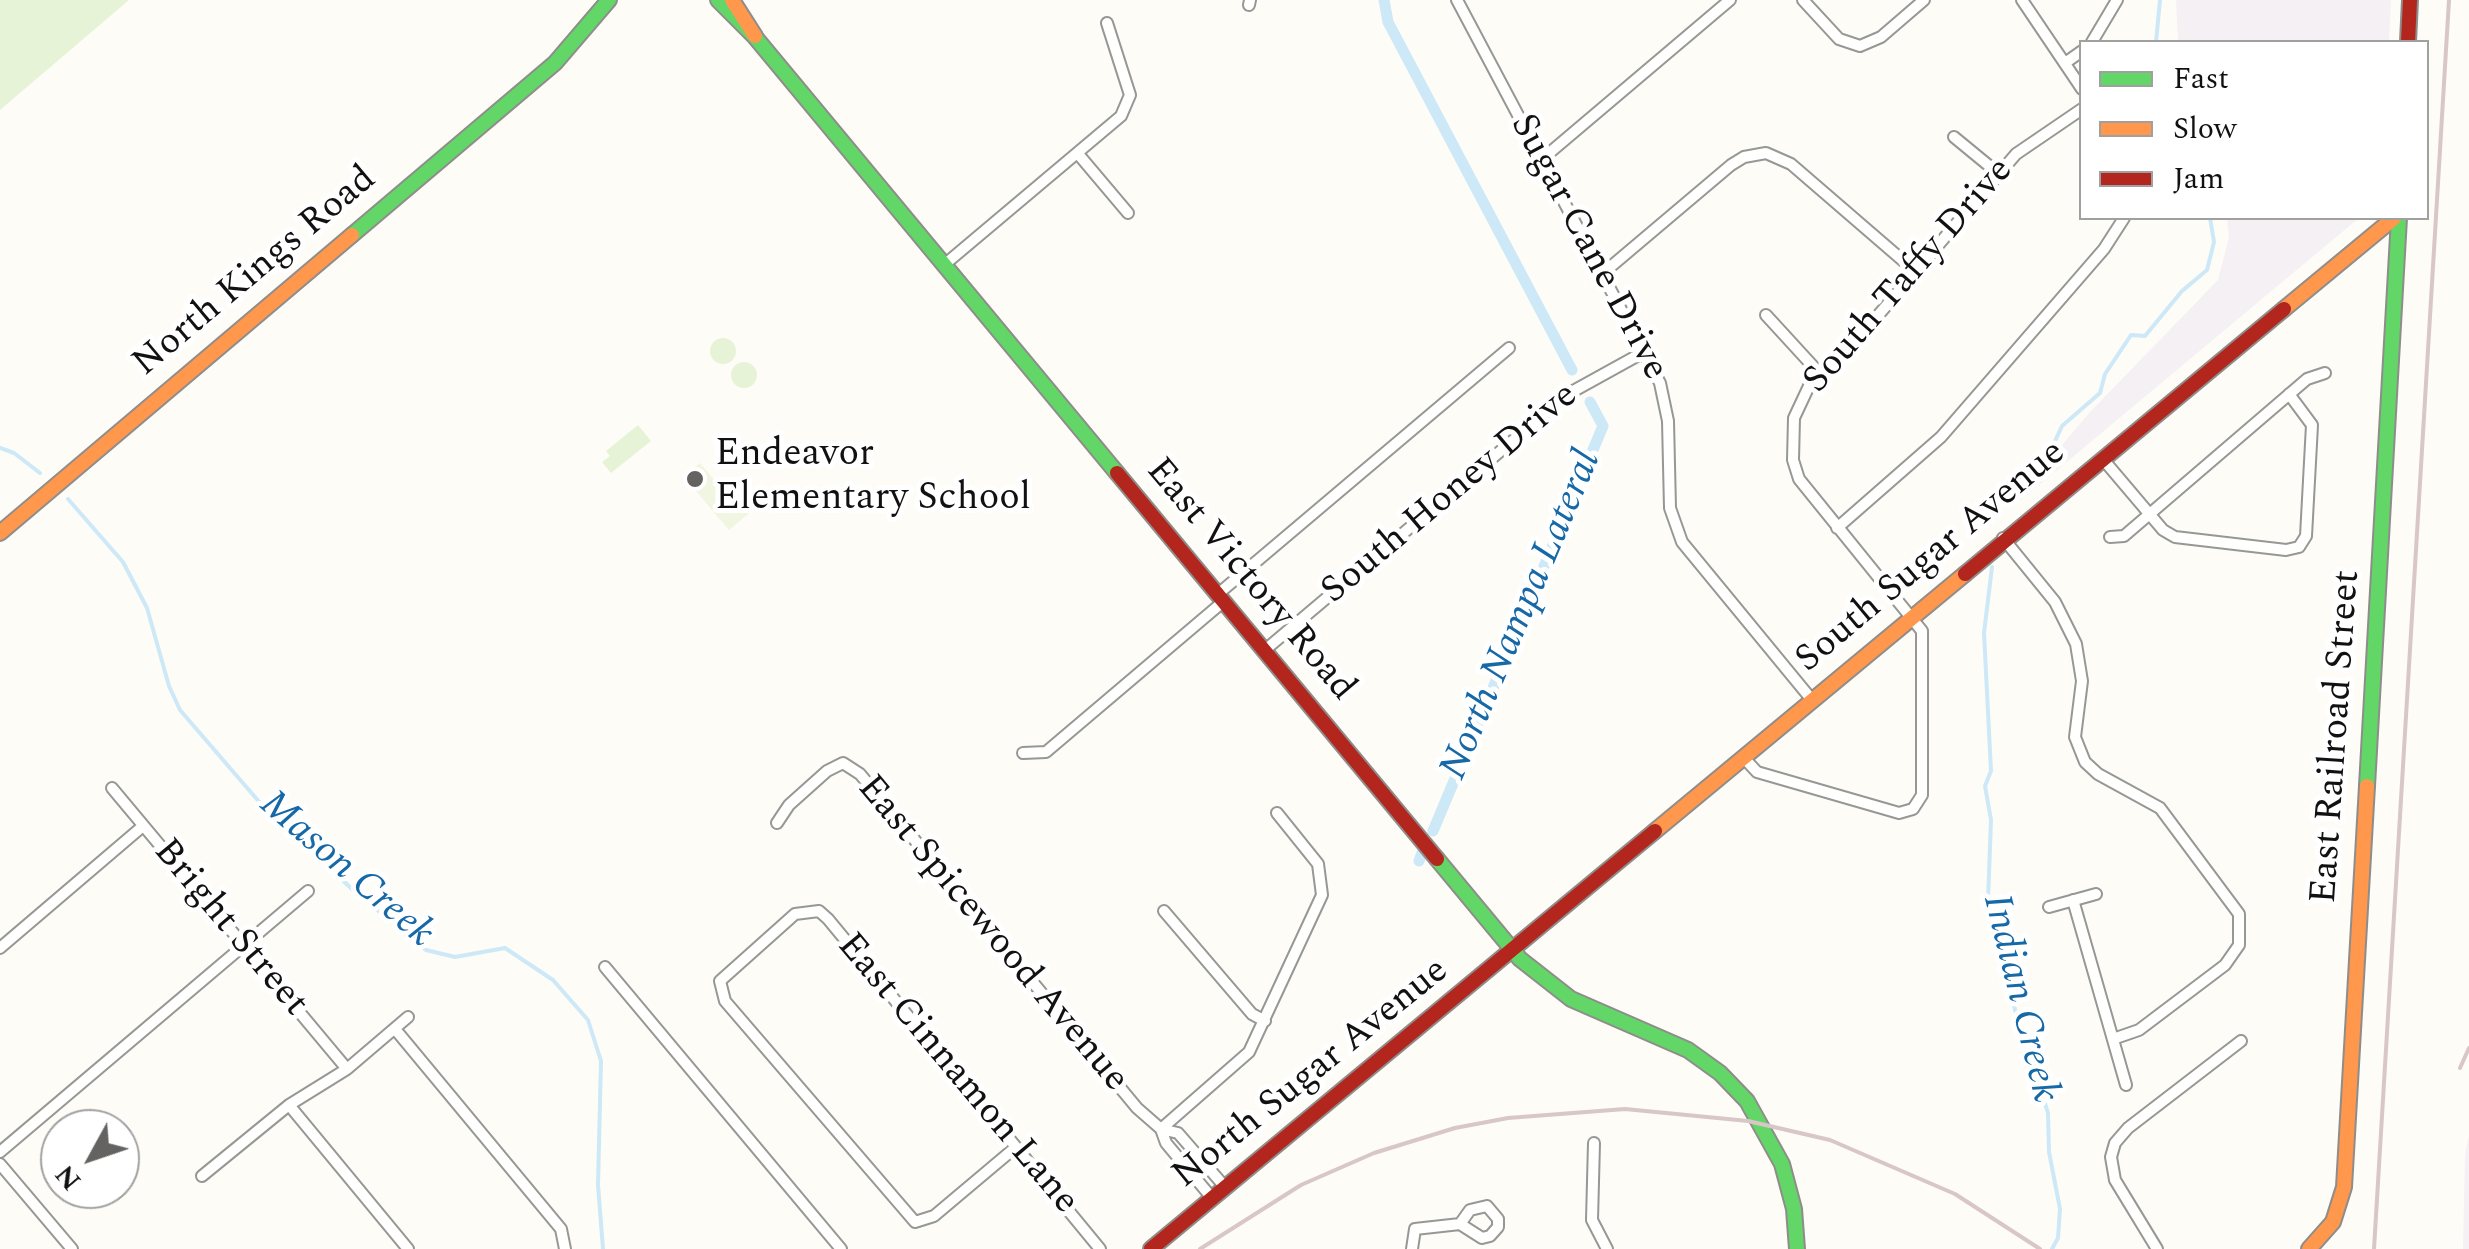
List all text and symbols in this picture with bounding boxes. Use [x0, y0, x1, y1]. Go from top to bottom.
legend [2079, 40, 2429, 220]
text: Fast [2173, 56, 2229, 102]
text: Slow [2173, 106, 2237, 152]
street label: Sugar Cane Drive [1498, 107, 1676, 389]
street label: South Taffy Drive [1795, 150, 2025, 404]
text: Jam [2173, 156, 2224, 202]
street label: North Kings Road [125, 158, 387, 388]
street label: South Honey Drive [1314, 375, 1588, 615]
street label: South Sugar Avenue [1788, 432, 2076, 684]
place label: Endeavor Elementary School [715, 434, 1031, 524]
water label: North Nampa Lateral [1432, 444, 1614, 788]
street label: East Victory Road [1134, 450, 1364, 712]
marker: Endeavor Elementary School [684, 468, 706, 490]
street label: East Railroad Street [2304, 569, 2372, 905]
street label: East Spicewood Avenue [845, 768, 1137, 1102]
water label: Mason Creek [248, 782, 442, 960]
street label: Bright Street [142, 831, 316, 1027]
water label: Indian Creek [1969, 890, 2067, 1108]
street label: East Cinnamon Lane [825, 925, 1087, 1225]
street label: North Sugar Avenue [1165, 950, 1459, 1200]
north arrow [40, 1109, 140, 1209]
text: N [44, 1155, 92, 1200]

